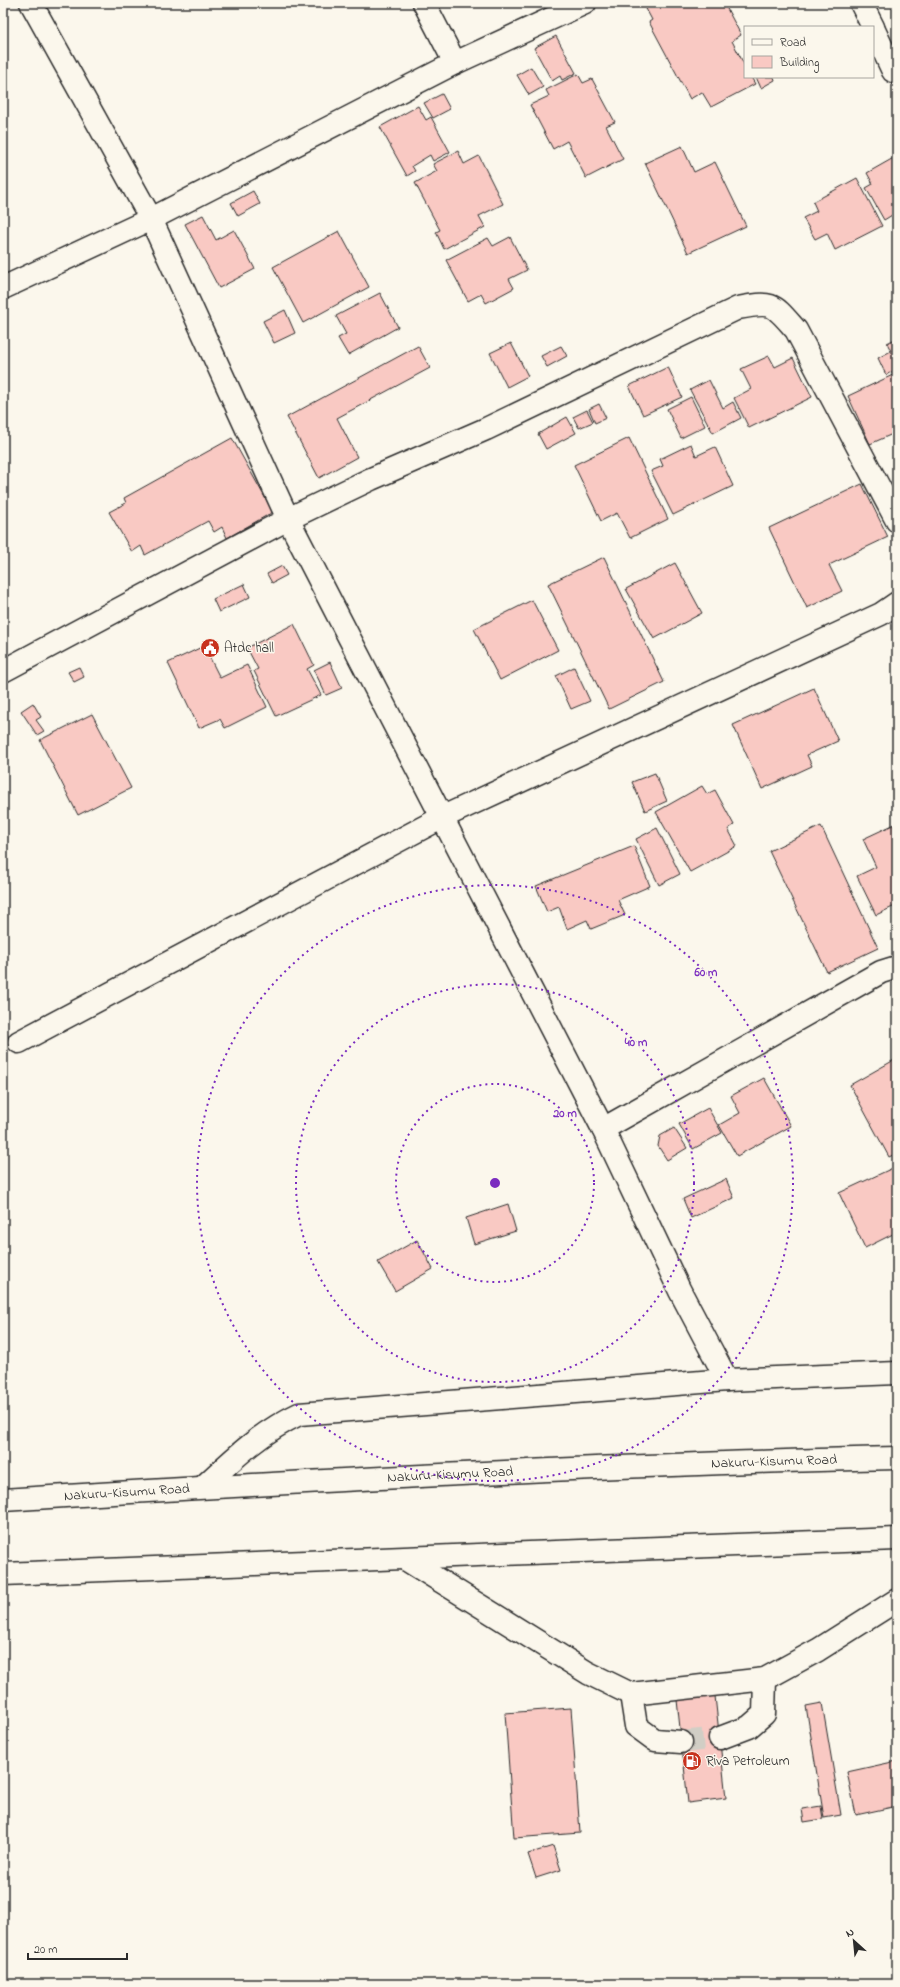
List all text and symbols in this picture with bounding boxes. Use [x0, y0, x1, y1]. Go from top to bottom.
legend [744, 26, 874, 78]
text: Road [780, 34, 806, 52]
text: Building [779, 54, 819, 73]
public building icon: Atdc hall [199, 637, 221, 659]
place label: Atdc hall [224, 638, 274, 659]
text: 60 m [694, 964, 718, 982]
text: 40 m [624, 1034, 648, 1052]
text: 20 m [552, 1105, 577, 1123]
centre of rings [488, 1176, 502, 1190]
street label: Nakuru-Kisumu Road [711, 1449, 837, 1474]
street label: Nakuru-Kisumu Road [387, 1461, 514, 1488]
street label: Nakuru-Kisumu Road [63, 1478, 190, 1507]
fuel station icon: Riva Petroleum [681, 1750, 703, 1772]
place label: Riva Petroleum [706, 1751, 790, 1772]
north arrow [834, 1921, 874, 1961]
text: N [843, 1924, 857, 1942]
scale bar [28, 1935, 127, 1961]
text: 20 m [34, 1941, 57, 1959]

